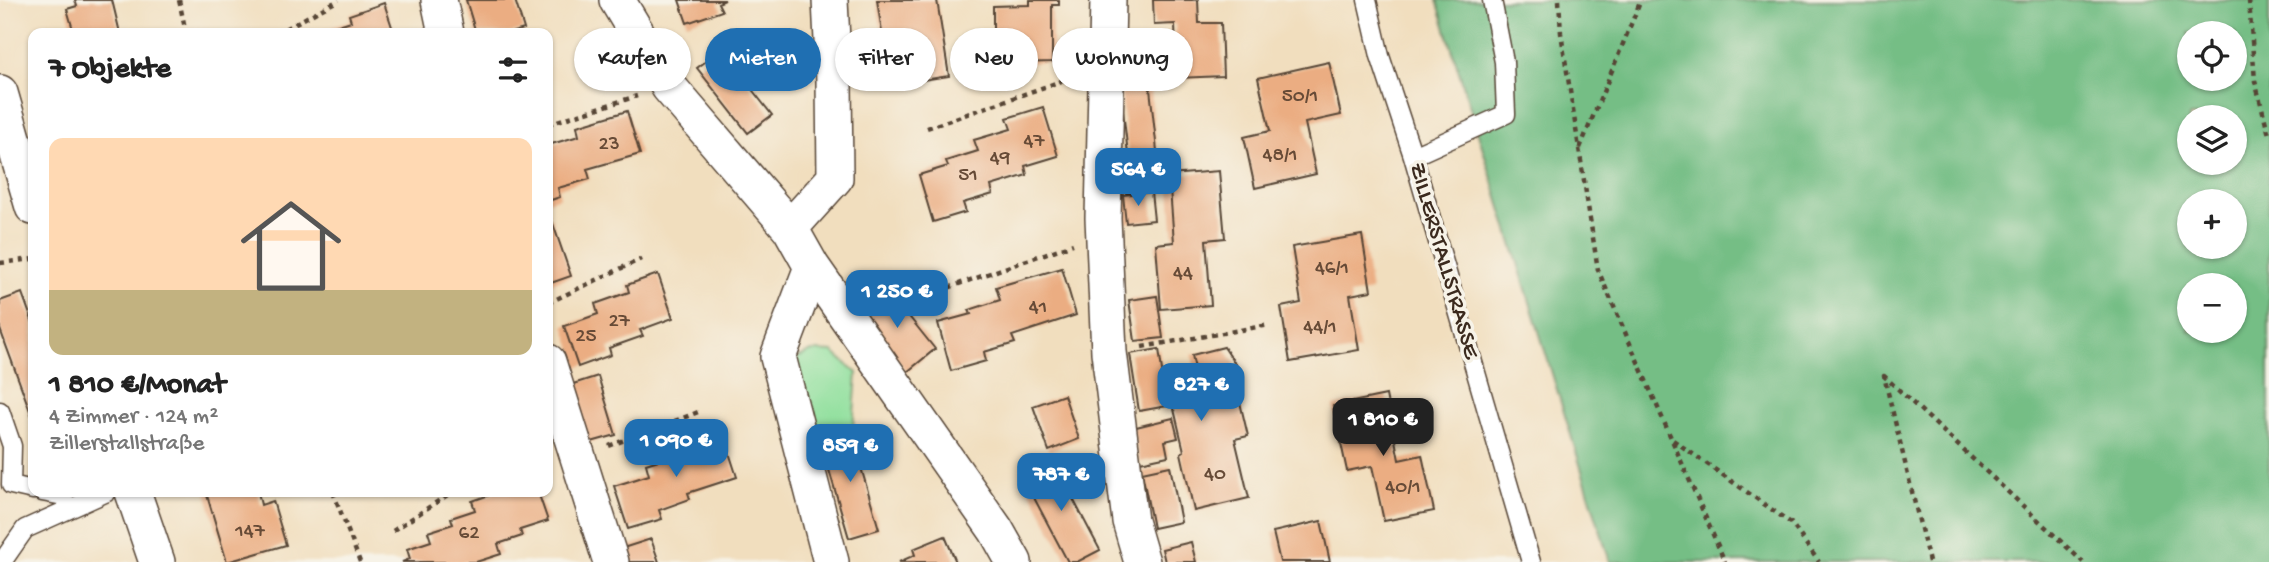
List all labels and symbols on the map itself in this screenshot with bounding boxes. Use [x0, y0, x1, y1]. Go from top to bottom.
house number: 50/1 [1282, 85, 1318, 110]
house number: 47 [1024, 130, 1046, 155]
house number: 23 [598, 133, 620, 158]
house number: 48/1 [1263, 144, 1297, 169]
house number: 49 [990, 147, 1011, 172]
pin: 564 € [1089, 148, 1187, 208]
street label: ZILLERSTALLSTRASSE [1401, 160, 1485, 363]
house number: 51 [958, 164, 978, 189]
house number: 46/1 [1315, 257, 1349, 282]
house number: 44 [1173, 262, 1193, 287]
pin: 1 250 € [832, 270, 962, 330]
house number: 41 [1029, 296, 1047, 321]
house number: 27 [608, 310, 631, 335]
house number: 44/1 [1303, 316, 1337, 341]
house number: 25 [575, 325, 597, 350]
pin: 827 € [1152, 364, 1250, 423]
pin: 1 810 € [1318, 398, 1448, 458]
pin: 1 090 € [611, 420, 741, 479]
pin: 859 € [801, 424, 899, 484]
pin: 787 € [1012, 454, 1110, 513]
house number: 40 [1204, 463, 1226, 488]
house number: 40/1 [1385, 476, 1421, 501]
house number: 147 [234, 520, 266, 545]
house number: 62 [459, 522, 479, 547]

